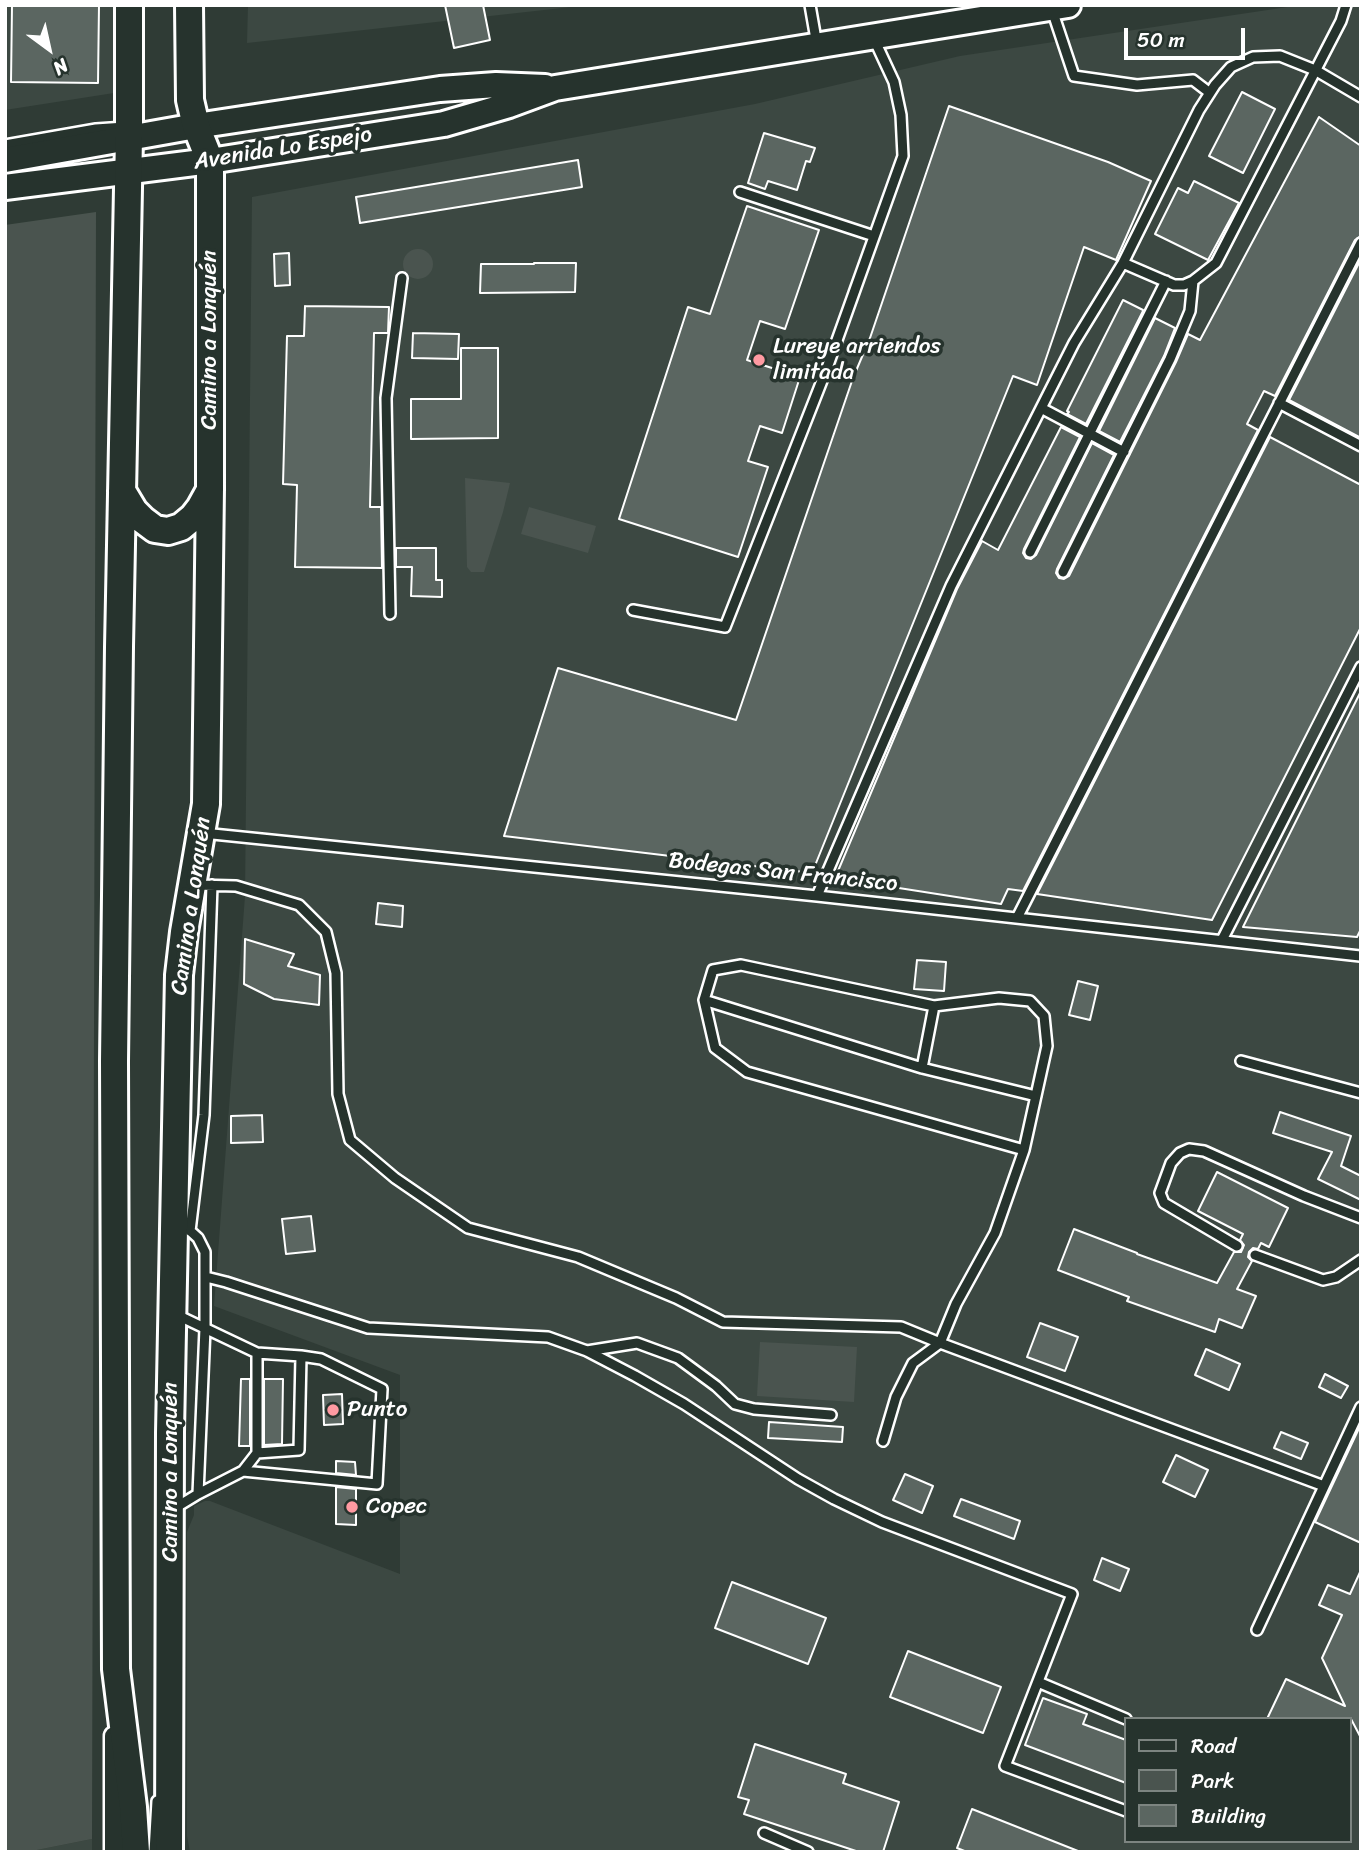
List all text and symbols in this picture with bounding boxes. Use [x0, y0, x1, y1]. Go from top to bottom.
north arrow [14, 14, 84, 84]
scale bar [1128, 14, 1249, 58]
text: 50 m [1137, 21, 1185, 59]
text: N [46, 50, 75, 84]
street label: Avenida Lo Espejo [192, 121, 374, 177]
street label: Camino a Lonquén [196, 250, 224, 430]
place label: Lureye arriendos limitada [773, 333, 941, 387]
marker: Lureye arriendos limitada [751, 352, 767, 368]
street label: Camino a Lonquén [166, 815, 218, 997]
street label: Bodegas San Francisco [667, 847, 899, 899]
street label: Camino a Lonquén [157, 1382, 185, 1562]
place label: Punto [347, 1396, 407, 1424]
marker: Punto [325, 1402, 341, 1418]
place label: Copec [366, 1493, 427, 1521]
marker: Copec [344, 1499, 360, 1515]
legend [1124, 1717, 1352, 1843]
text: Road [1191, 1727, 1236, 1765]
text: Park [1191, 1762, 1234, 1800]
text: Building [1191, 1797, 1266, 1835]

